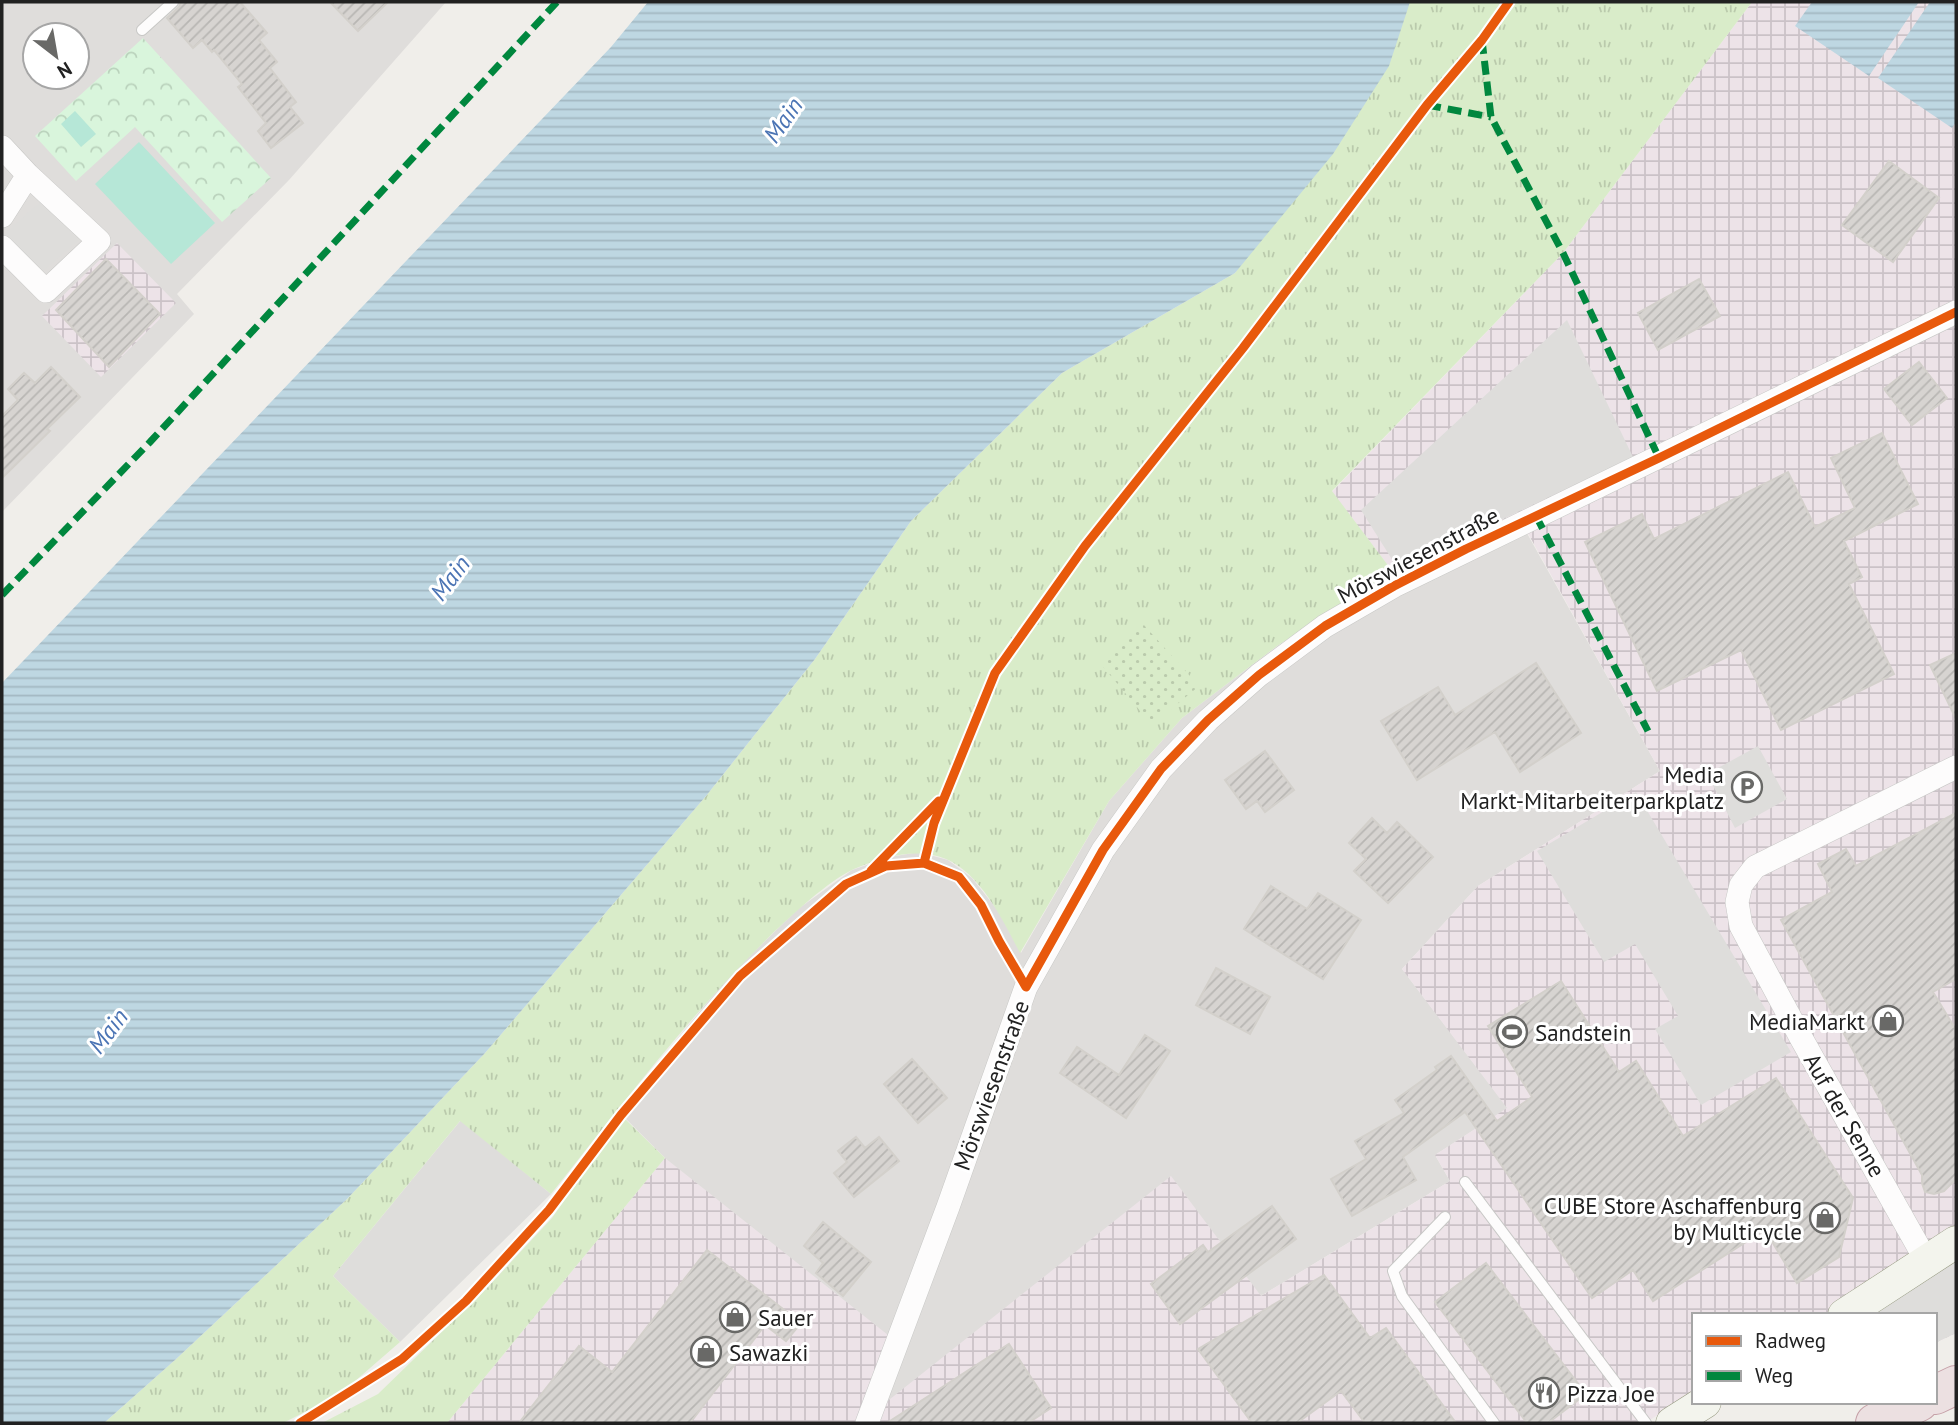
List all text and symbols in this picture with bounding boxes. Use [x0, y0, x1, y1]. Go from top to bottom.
north arrow [21, 21, 91, 91]
text: N [53, 57, 76, 84]
water label: Main [756, 91, 810, 149]
street label: Mörswiesenstraße [1332, 500, 1504, 610]
water label: Main [423, 549, 477, 607]
place label: Media Markt-Mitarbeiterparkplatz [1460, 760, 1724, 815]
parking icon: Media Markt-Mitarbeiterparkplatz [1730, 770, 1764, 804]
street label: Mörswiesenstraße [947, 996, 1035, 1174]
water label: Main [81, 1002, 135, 1060]
shop icon: MediaMarkt [1871, 1004, 1905, 1038]
place label: MediaMarkt [1749, 1007, 1865, 1036]
sports icon: Sandstein [1495, 1015, 1529, 1049]
place label: Sandstein [1535, 1018, 1631, 1047]
street label: Auf der Senne [1798, 1048, 1892, 1182]
place label: CUBE Store Aschaffenburg by Multicycle [1544, 1191, 1802, 1246]
shop icon: CUBE Store Aschaffenburg by Multicycle [1808, 1201, 1842, 1235]
shop icon: Sauer [718, 1300, 752, 1334]
place label: Sauer [758, 1303, 814, 1332]
legend [1692, 1313, 1937, 1404]
text: Radweg [1755, 1327, 1826, 1354]
shop icon: Sawazki [689, 1335, 723, 1369]
place label: Sawazki [729, 1338, 808, 1367]
text: Weg [1755, 1362, 1793, 1389]
restaurant icon: Pizza Joe [1527, 1376, 1561, 1410]
place label: Pizza Joe [1567, 1379, 1655, 1408]

